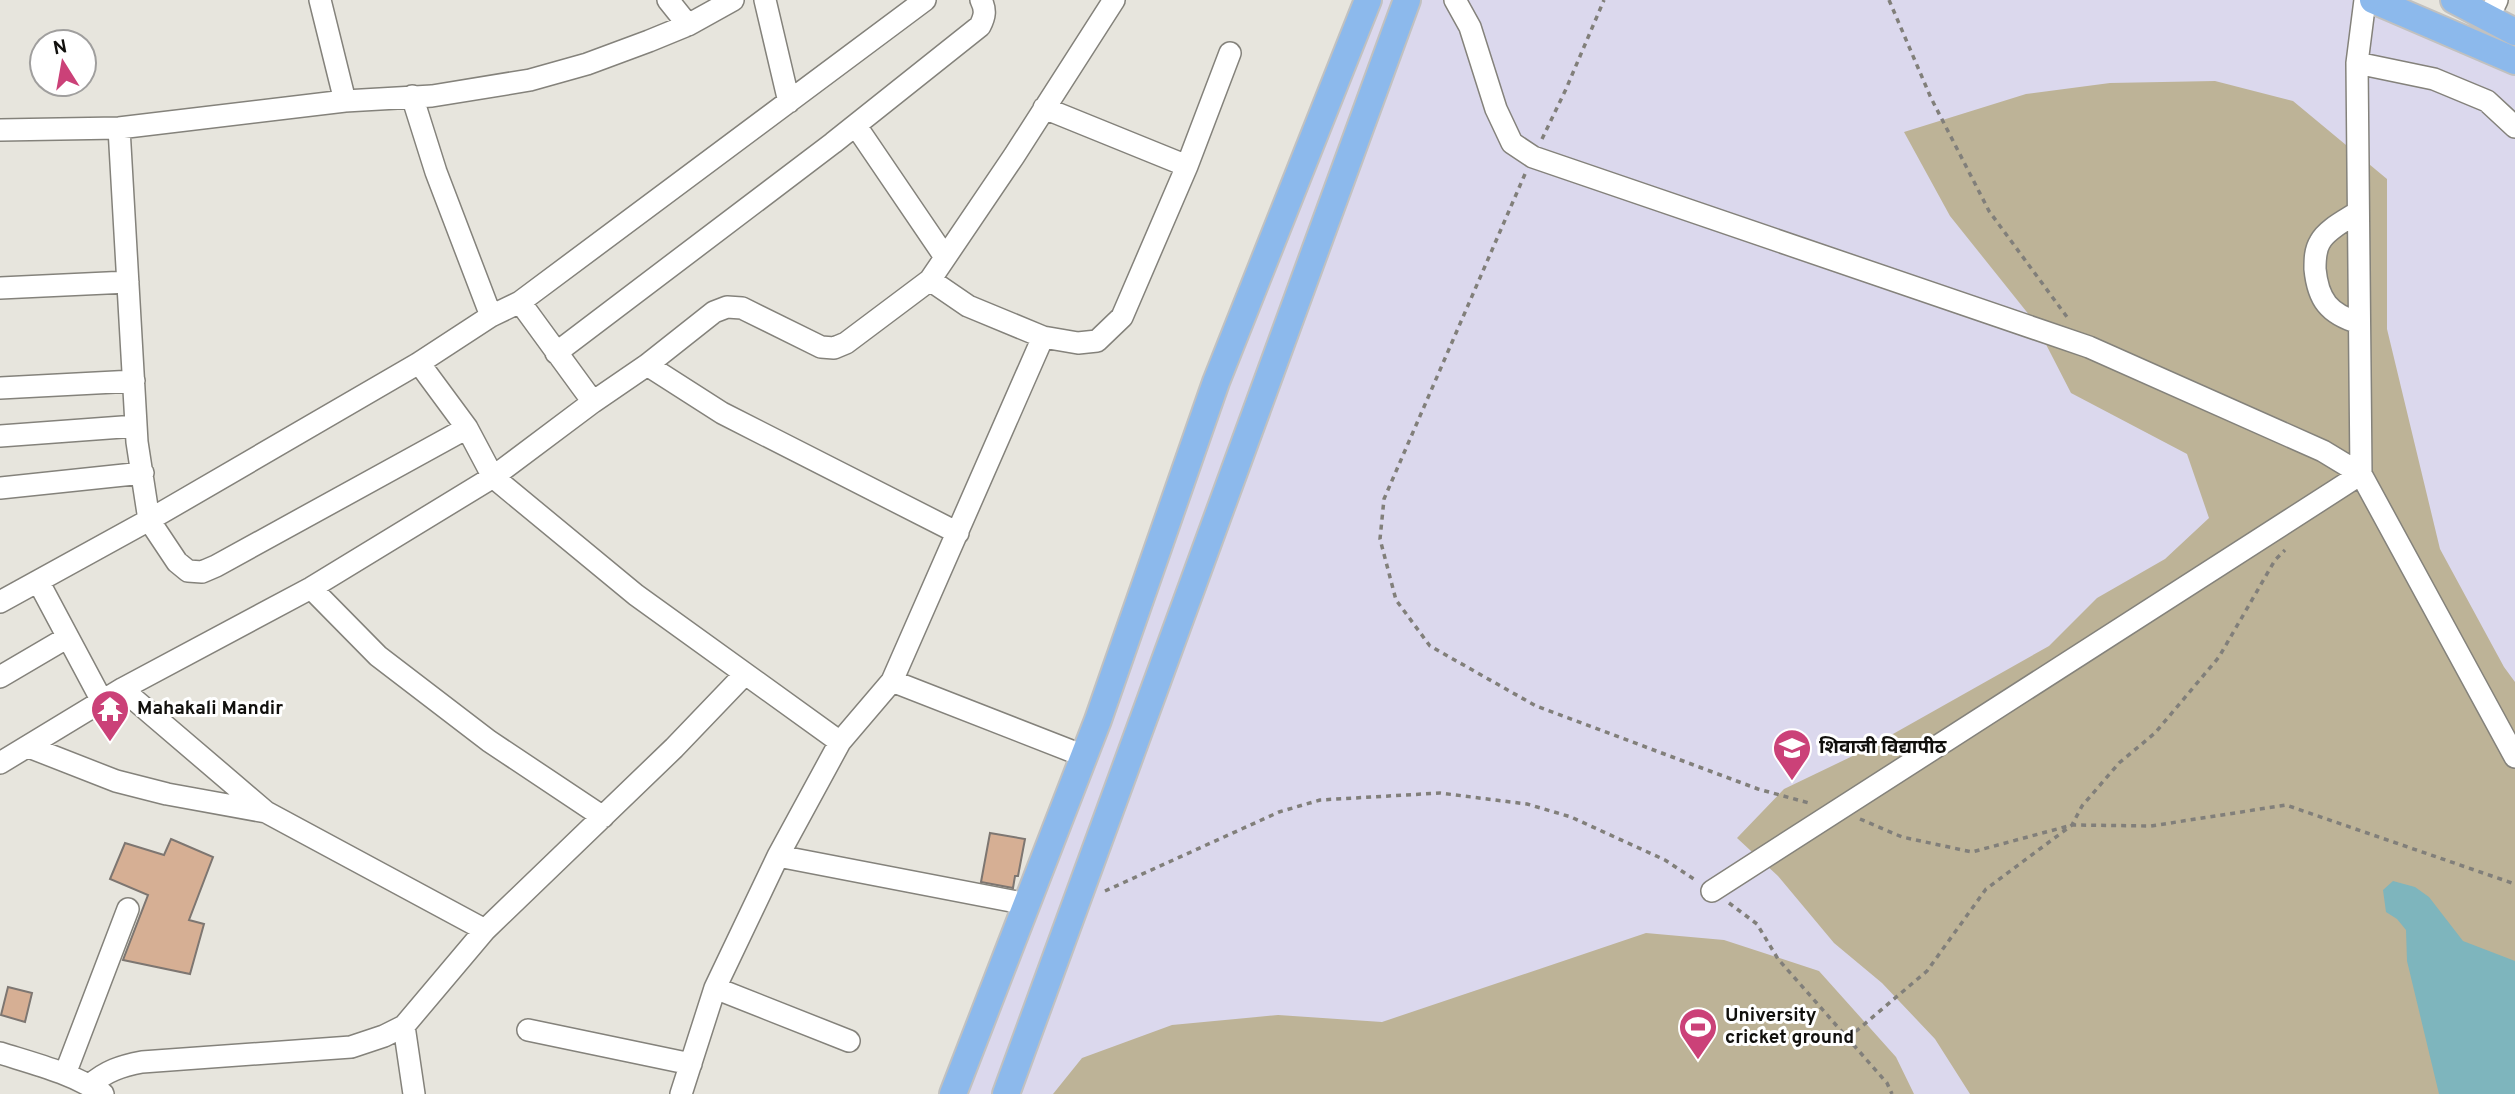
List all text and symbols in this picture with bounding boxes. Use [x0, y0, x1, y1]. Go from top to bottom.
north arrow [28, 28, 98, 98]
text: N [51, 35, 69, 61]
temple icon: Mahakali Mandir [89, 688, 131, 743]
place label: Mahakali Mandir [137, 697, 283, 721]
school or university icon: शिवाजी विद्यापीठ [1771, 727, 1813, 782]
place label: शिवाजी विद्यापीठ [1819, 736, 1947, 760]
place label: University cricket ground [1725, 1004, 1854, 1050]
sports icon: University cricket ground [1677, 1006, 1719, 1061]

